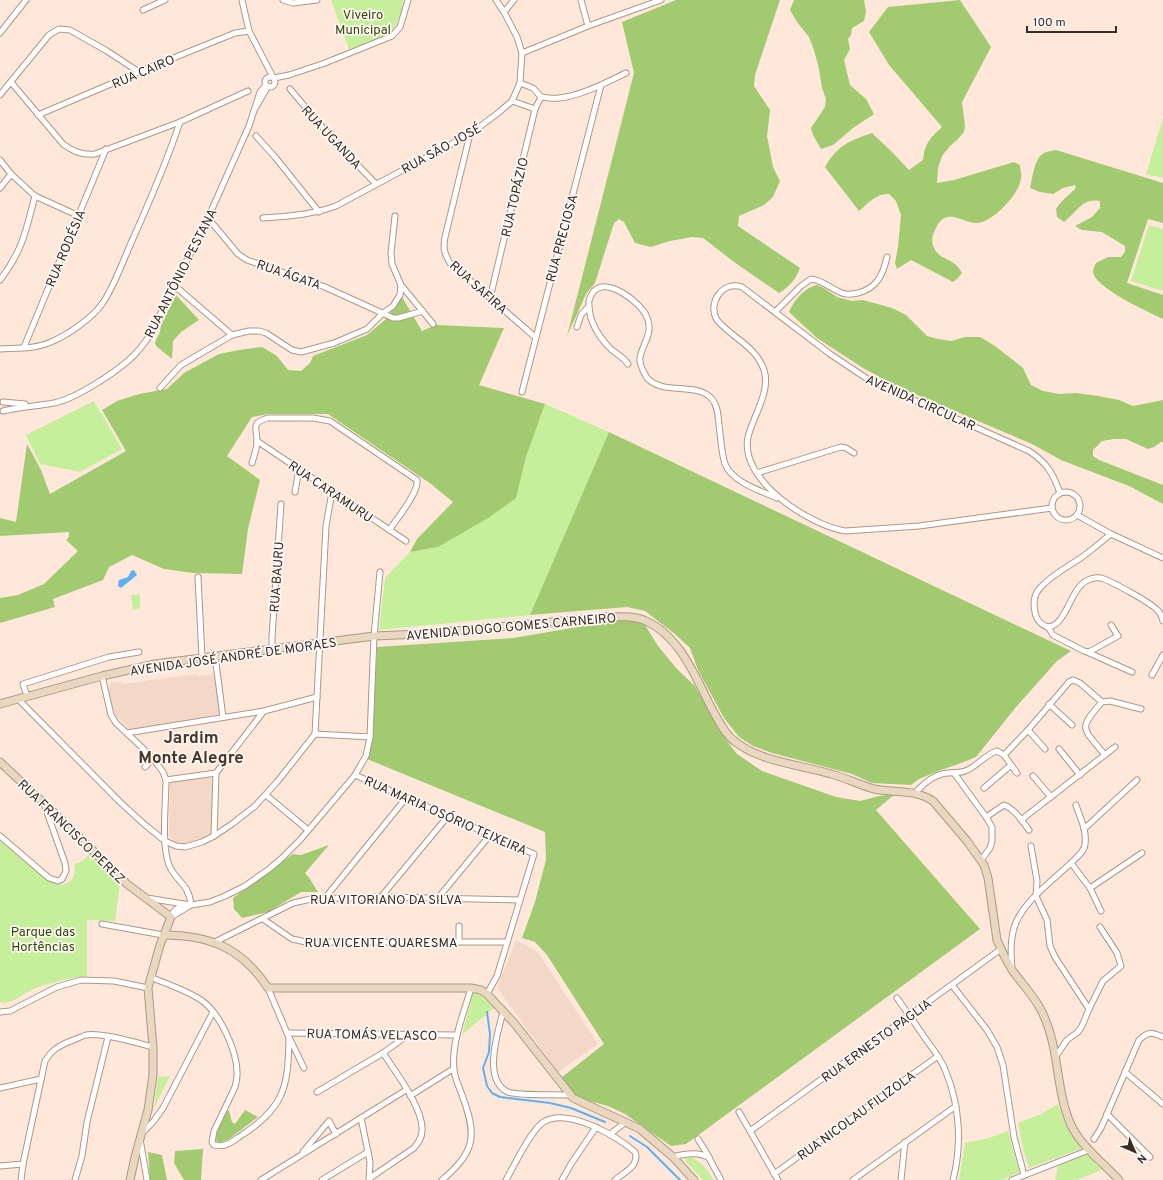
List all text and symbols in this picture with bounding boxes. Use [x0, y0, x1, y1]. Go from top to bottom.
park label: Viveiro Municipal [335, 8, 391, 39]
scale bar [1027, 8, 1116, 34]
text: 100 m [1033, 15, 1066, 31]
street label: RUA CAIRO [110, 52, 178, 93]
street label: RUA UGANDA [297, 103, 364, 173]
street label: RUA SÃO JOSÉ [398, 119, 485, 178]
street label: RUA TOPÁZIO [497, 156, 533, 239]
street label: RUA PRECIOSA [544, 193, 582, 284]
street label: RUA ANTÔNIO PESTANA [140, 205, 221, 341]
street label: RUA RODÉSIA [41, 207, 90, 290]
street label: RUA ÁGATA [254, 256, 323, 294]
street label: RUA SAFIRA [445, 258, 510, 319]
street label: AVENIDA CIRCULAR [863, 372, 978, 435]
street label: RUA CARAMURU [284, 458, 375, 527]
street label: RUA BAURU [268, 541, 288, 613]
street label: AVENIDA DIOGO GOMES CARNEIRO [406, 611, 617, 645]
street label: AVENIDA JOSÉ ANDRÉ DE MORAES [129, 634, 338, 680]
district label: Jardim Monte Alegre [138, 728, 244, 770]
street label: RUA MARIA OSÓRIO TEIXEIRA [361, 772, 530, 860]
street label: RUA FRANCISCO PEREZ [14, 777, 128, 888]
street label: RUA VITORIANO DA SILVA [310, 893, 462, 909]
park label: Parque das Hortências [11, 925, 75, 956]
street label: RUA VICENTE QUARESMA [304, 936, 458, 952]
street label: RUA ERNESTO PAGLIA [819, 996, 935, 1087]
street label: RUA TOMÁS VELASCO [306, 1025, 438, 1045]
street label: RUA NICOLAU FILIZOLA [795, 1068, 920, 1165]
north arrow [1115, 1132, 1155, 1172]
text: N [1134, 1151, 1149, 1166]

